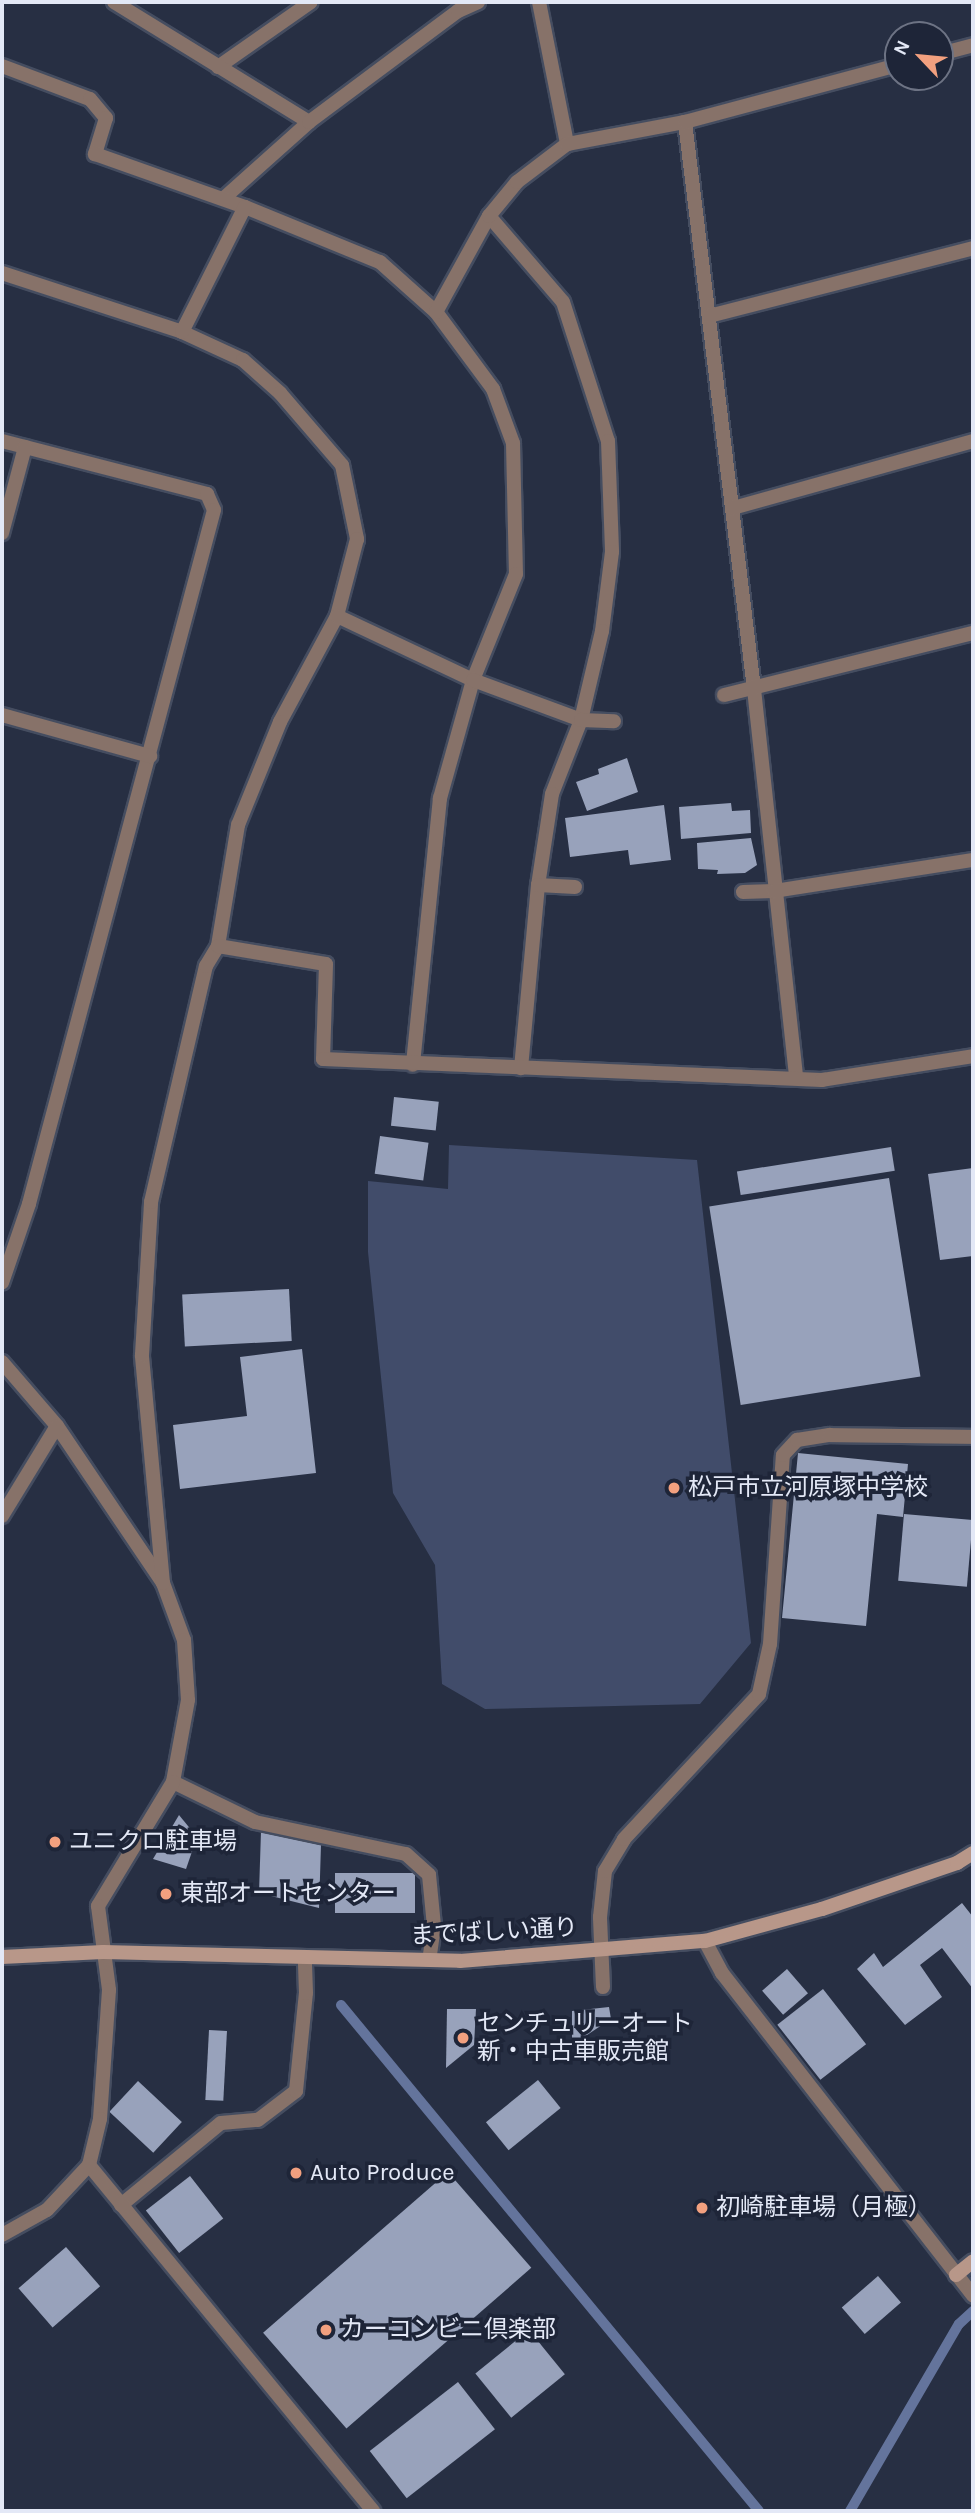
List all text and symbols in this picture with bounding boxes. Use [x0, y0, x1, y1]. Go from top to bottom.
north arrow [884, 21, 954, 91]
text: N [889, 37, 915, 59]
place label: 松戸市立河原塚中学校 [688, 1474, 928, 1502]
marker: 松戸市立河原塚中学校 [666, 1480, 682, 1496]
place label: ユニクロ駐車場 [69, 1828, 237, 1856]
marker: ユニクロ駐車場 [47, 1834, 63, 1850]
place label: 東部オートセンター [180, 1880, 396, 1908]
marker: 東部オートセンター [158, 1886, 174, 1902]
street label: までばしい通り [409, 1913, 579, 1951]
place label: センチュリーオート 新・中古車販売館 [477, 2010, 693, 2066]
marker: センチュリーオート 新・中古車販売館 [455, 2030, 471, 2046]
place label: Auto Produce [310, 2159, 455, 2187]
marker: Auto Produce [288, 2165, 304, 2181]
place label: 初崎駐車場（月極） [716, 2194, 932, 2222]
marker: 初崎駐車場（月極） [694, 2200, 710, 2216]
place label: カーコンビニ倶楽部 [340, 2316, 556, 2344]
marker: カーコンビニ倶楽部 [318, 2322, 334, 2338]

